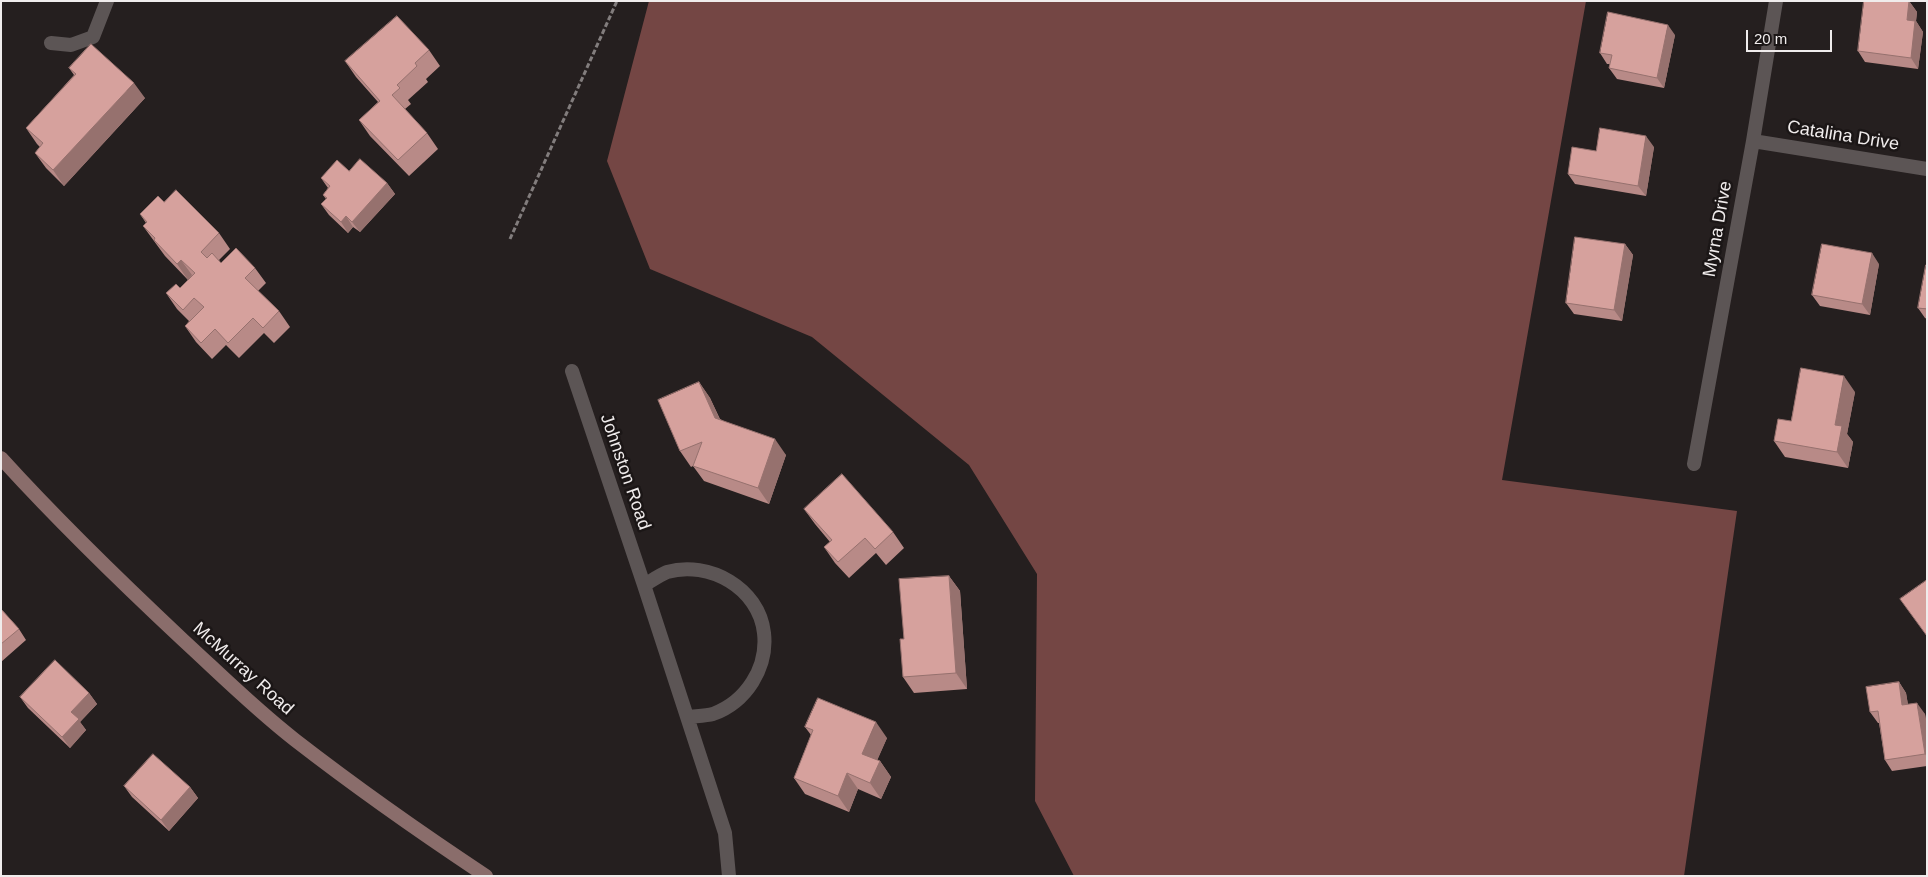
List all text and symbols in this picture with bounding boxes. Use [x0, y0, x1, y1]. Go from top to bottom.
scale bar [1748, 20, 1834, 52]
text: 20 m [1754, 30, 1787, 47]
street label: Catalina Drive [1785, 116, 1901, 156]
street label: Myrna Drive [1699, 179, 1737, 279]
street label: Johnston Road [595, 411, 655, 533]
street label: McMurray Road [188, 618, 298, 720]

